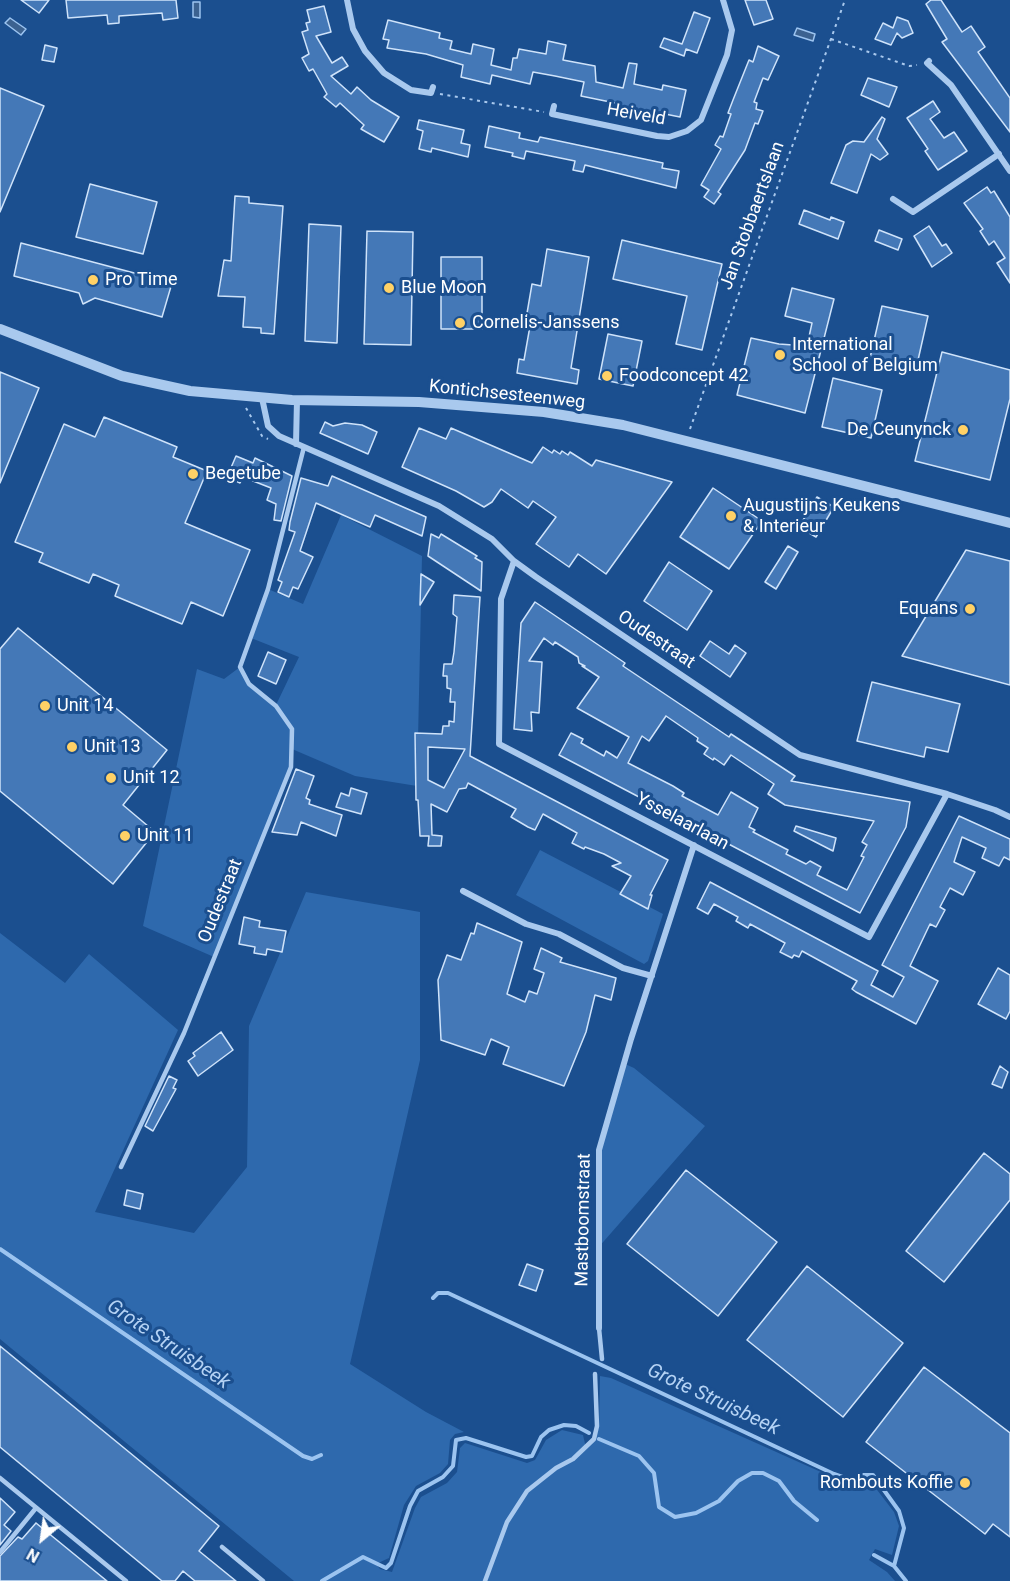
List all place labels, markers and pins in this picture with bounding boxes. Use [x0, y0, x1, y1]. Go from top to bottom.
place label: Pro Time [105, 269, 177, 291]
marker: Pro Time [86, 273, 100, 287]
place label: Blue Moon [401, 277, 487, 299]
marker: Blue Moon [382, 281, 396, 295]
place label: Cornelis-Janssens [472, 312, 620, 334]
marker: Cornelis-Janssens [453, 316, 467, 330]
place label: International School of Belgium [792, 334, 938, 376]
marker: International School of Belgium [773, 348, 787, 362]
place label: Foodconcept 42 [619, 365, 749, 387]
marker: Foodconcept 42 [600, 369, 614, 383]
place label: De Ceunynck [847, 419, 951, 441]
marker: De Ceunynck [956, 423, 970, 437]
place label: Begetube [205, 463, 281, 485]
marker: Begetube [186, 467, 200, 481]
place label: Augustijns Keukens & Interieur [743, 495, 900, 538]
marker: Augustijns Keukens & Interieur [724, 509, 738, 523]
place label: Equans [899, 598, 958, 620]
marker: Equans [963, 602, 977, 616]
place label: Unit 14 [57, 695, 114, 717]
marker: Unit 14 [38, 699, 52, 713]
place label: Unit 13 [84, 736, 141, 758]
marker: Unit 13 [65, 740, 79, 754]
place label: Unit 12 [123, 767, 180, 789]
marker: Unit 12 [104, 771, 118, 785]
place label: Unit 11 [137, 825, 194, 847]
marker: Unit 11 [118, 829, 132, 843]
place label: Rombouts Koffie [820, 1472, 953, 1494]
marker: Rombouts Koffie [958, 1476, 972, 1490]

